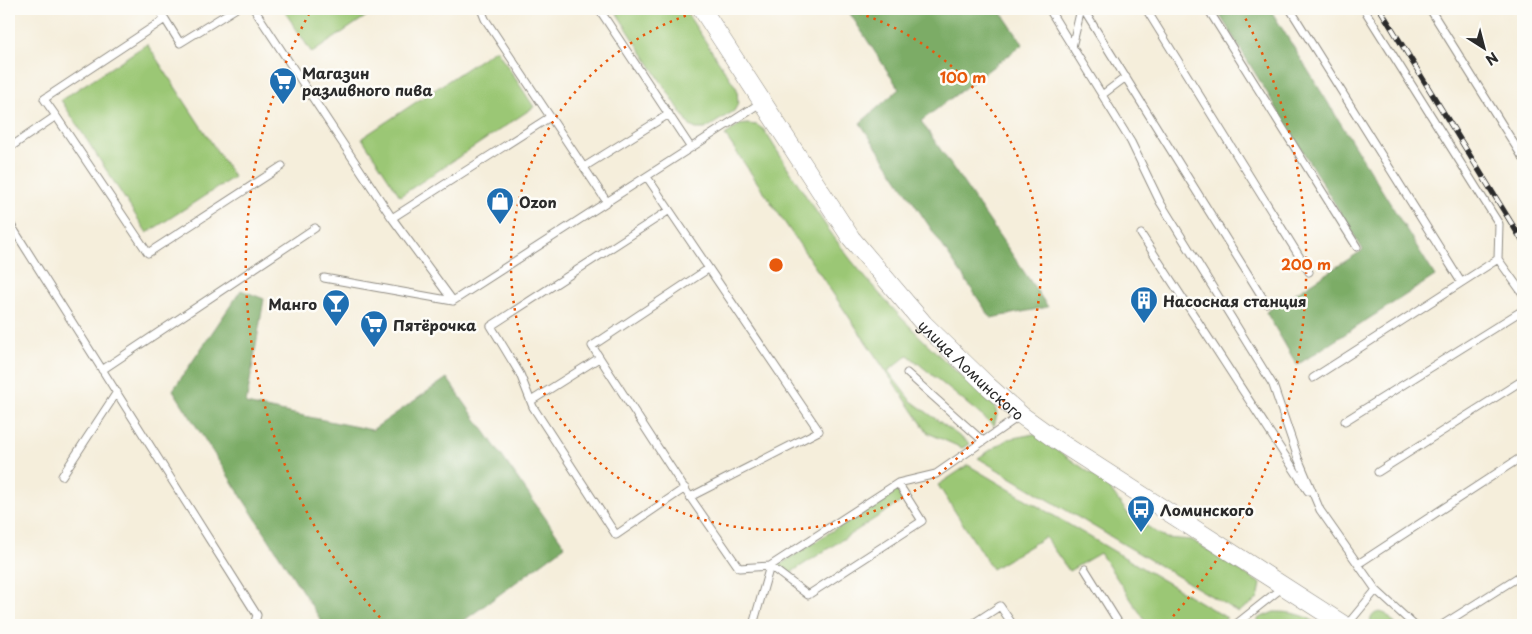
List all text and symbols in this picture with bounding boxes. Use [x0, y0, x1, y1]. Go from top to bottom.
north arrow [1460, 22, 1510, 72]
text: N [1481, 47, 1503, 71]
place label: Магазин разливного пива [302, 61, 433, 101]
text: 100 m [940, 65, 986, 88]
supermarket icon: Магазин разливного пива [268, 66, 298, 105]
shop icon: Ozon [485, 186, 515, 225]
place label: Ozon [519, 190, 557, 213]
text: 200 m [1281, 252, 1331, 275]
centre of rings [767, 256, 785, 274]
building icon: Насосная станция [1129, 285, 1159, 324]
bar icon: Манго [321, 288, 351, 327]
place label: Насосная станция [1163, 289, 1306, 312]
place label: Манго [268, 292, 317, 315]
supermarket icon: Пятёрочка [359, 309, 389, 348]
place label: Пятёрочка [393, 313, 477, 336]
street label: улица Ломинского [914, 314, 1030, 425]
bus stop icon: Ломинского [1126, 494, 1156, 533]
place label: Ломинского [1160, 498, 1254, 521]

